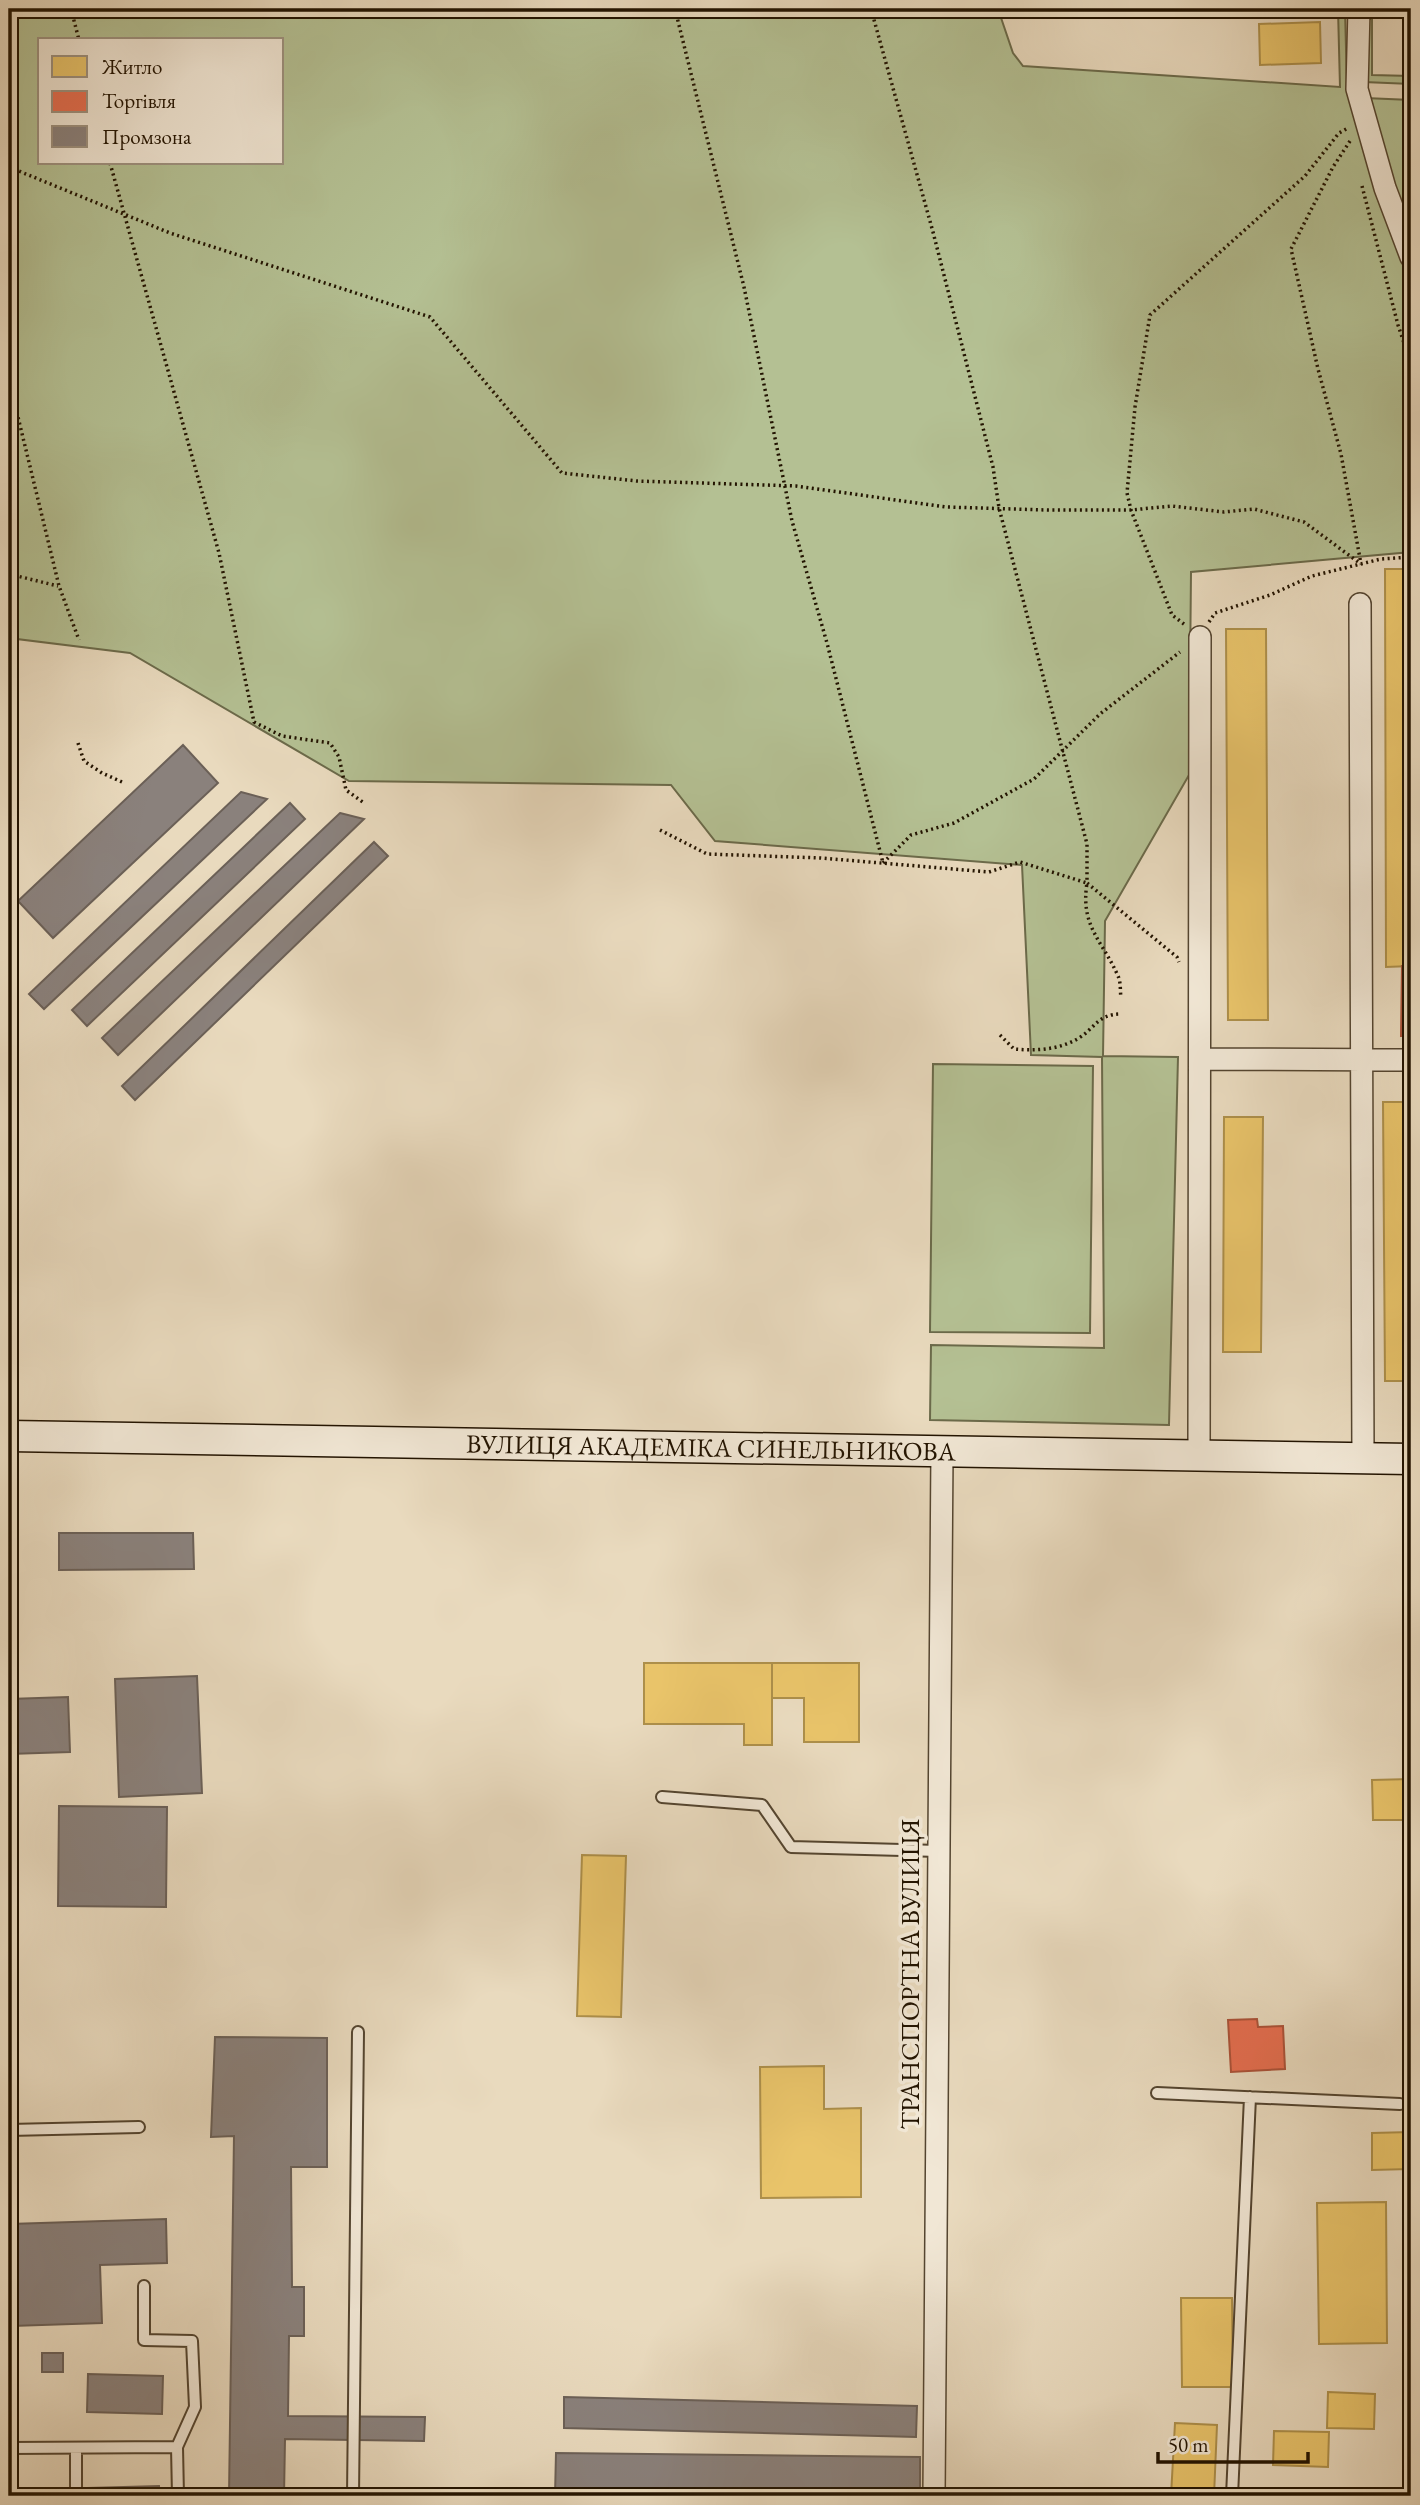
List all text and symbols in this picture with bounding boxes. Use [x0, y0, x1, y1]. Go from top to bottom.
legend [38, 38, 284, 164]
text: Житло [101, 53, 162, 80]
text: Торгівля [102, 87, 176, 114]
text: Промзона [102, 123, 192, 150]
street label: ВУЛИЦЯ АКАДЕМІКА СИНЕЛЬНИКОВА [466, 1427, 957, 1469]
street label: ТРАНСПОРТНА ВУЛИЦЯ [893, 1819, 927, 2129]
scale bar [1158, 2421, 1308, 2465]
text: 50 m [1168, 2431, 1209, 2458]

